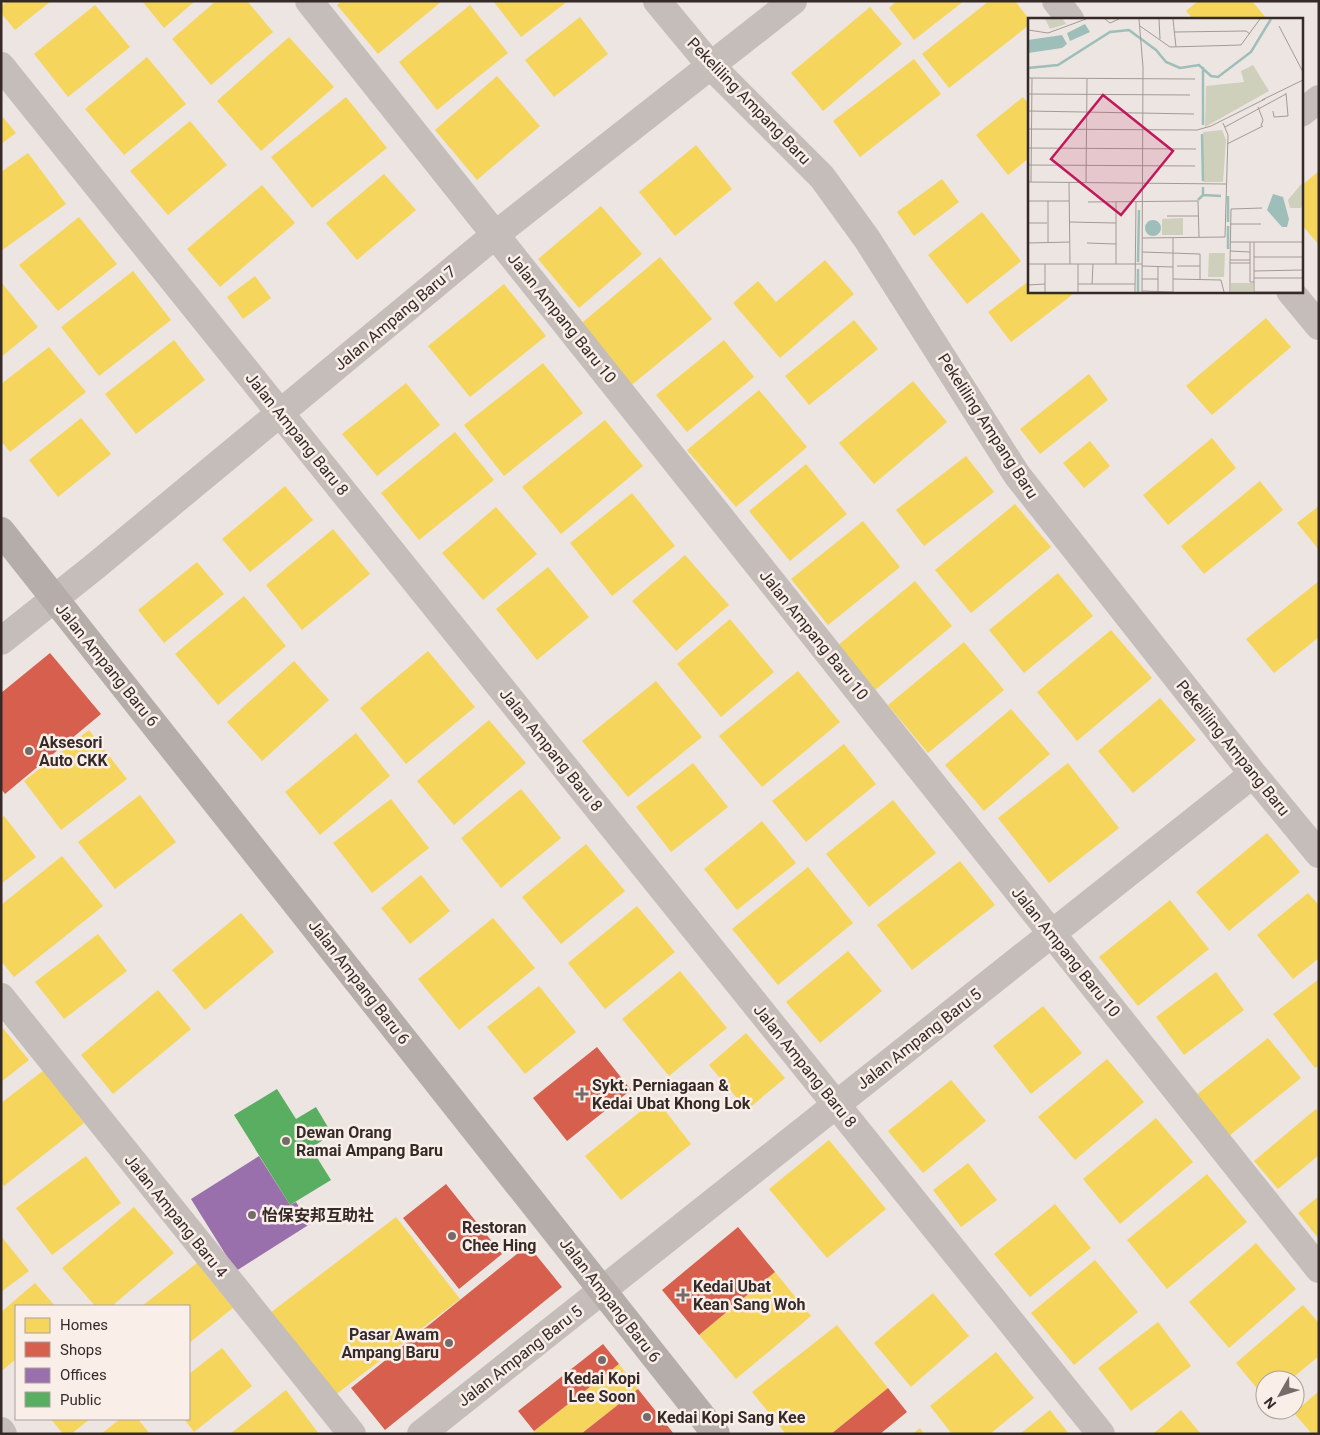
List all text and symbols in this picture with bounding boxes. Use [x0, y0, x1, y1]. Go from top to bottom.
inset map [1028, 18, 1302, 292]
street label: Pekeliling Ampang Baru [683, 34, 815, 168]
street label: Jalan Ampang Baru 10 [504, 249, 620, 387]
street label: Jalan Ampang Baru 7 [330, 262, 460, 374]
street label: Pekeliling Ampang Baru [934, 350, 1042, 502]
street label: Jalan Ampang Baru 8 [242, 369, 352, 499]
street label: Jalan Ampang Baru 10 [756, 566, 872, 704]
street label: Jalan Ampang Baru 6 [52, 600, 162, 730]
street label: Pekeliling Ampang Baru [1172, 676, 1294, 820]
street label: Jalan Ampang Baru 8 [496, 685, 606, 815]
place label: Aksesori Auto CKK [39, 733, 108, 770]
marker: Aksesori Auto CKK [23, 745, 35, 757]
street label: Jalan Ampang Baru 10 [1008, 883, 1124, 1021]
street label: Jalan Ampang Baru 6 [304, 916, 414, 1048]
street label: Jalan Ampang Baru 5 [853, 984, 985, 1094]
street label: Jalan Ampang Baru 8 [750, 1001, 860, 1131]
place label: Sykt. Perniagaan & Kedai Ubat Khong Lok [592, 1076, 751, 1113]
marker: Sykt. Perniagaan & Kedai Ubat Khong Lok [576, 1088, 588, 1100]
place label: Dewan Orang Ramai Ampang Baru [296, 1123, 443, 1160]
marker: Dewan Orang Ramai Ampang Baru [280, 1135, 292, 1147]
street label: Jalan Ampang Baru 4 [121, 1151, 231, 1281]
place label: 怡保安邦互助社 [262, 1206, 374, 1225]
marker: 怡保安邦互助社 [246, 1209, 258, 1221]
place label: Restoran Chee Hing [462, 1218, 536, 1255]
marker: Restoran Chee Hing [446, 1230, 458, 1242]
street label: Jalan Ampang Baru 6 [555, 1234, 665, 1366]
place label: Kedai Ubat Kean Sang Woh [693, 1277, 805, 1314]
marker: Kedai Ubat Kean Sang Woh [677, 1289, 689, 1301]
street label: Jalan Ampang Baru 5 [454, 1301, 586, 1411]
legend [15, 1305, 190, 1420]
text: Homes [60, 1316, 108, 1334]
place label: Pasar Awam Ampang Baru [341, 1325, 439, 1362]
marker: Pasar Awam Ampang Baru [443, 1337, 455, 1349]
text: Shops [60, 1341, 102, 1359]
marker: Kedai Kopi Lee Soon [596, 1354, 608, 1366]
text: Offices [60, 1366, 107, 1384]
place label: Kedai Kopi Lee Soon [564, 1369, 640, 1406]
north arrow [1255, 1370, 1305, 1420]
text: Public [60, 1391, 101, 1409]
text: N [1261, 1394, 1279, 1412]
place label: Kedai Kopi Sang Kee [657, 1408, 806, 1427]
marker: Kedai Kopi Sang Kee [641, 1411, 653, 1423]

